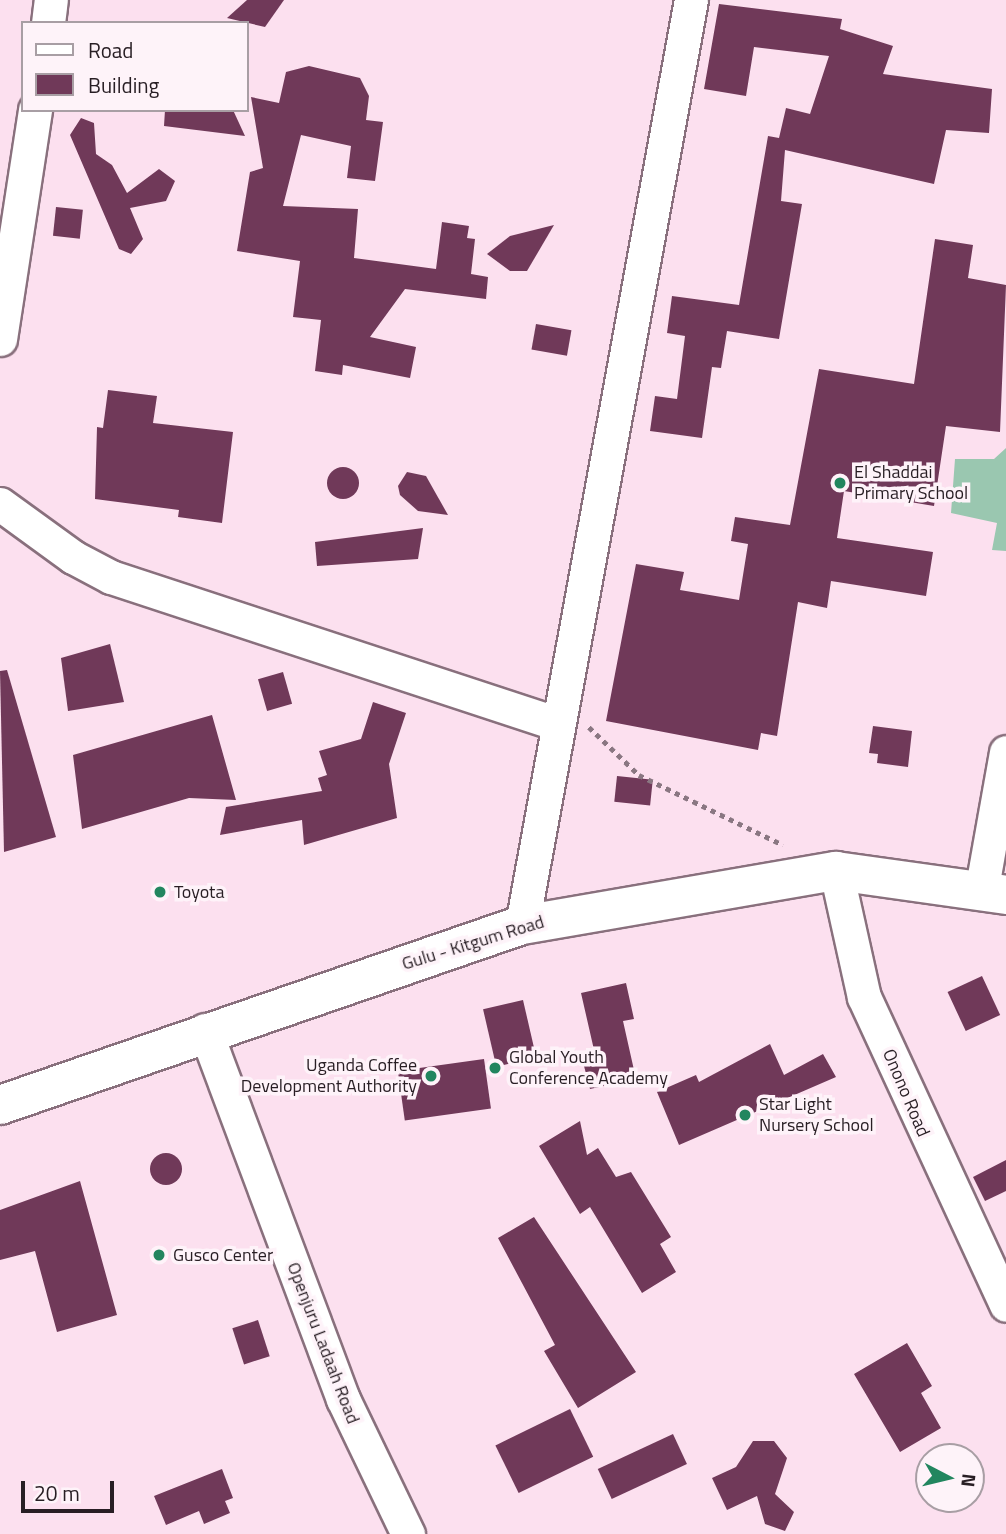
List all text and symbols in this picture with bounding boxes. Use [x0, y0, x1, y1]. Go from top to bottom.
legend [21, 21, 248, 112]
text: Road [88, 34, 133, 66]
text: Building [88, 69, 159, 101]
place label: El Shaddai Primary School [854, 462, 968, 504]
marker: El Shaddai Primary School [832, 475, 848, 491]
place label: Toyota [174, 881, 224, 903]
marker: Toyota [152, 884, 168, 900]
street label: Gulu - Kitgum Road [399, 911, 547, 975]
street label: Onono Road [878, 1046, 934, 1140]
place label: Global Youth Conference Academy [509, 1047, 668, 1090]
place label: Uganda Coffee Development Authority [241, 1055, 417, 1098]
marker: Global Youth Conference Academy [487, 1060, 503, 1076]
marker: Uganda Coffee Development Authority [423, 1068, 439, 1084]
place label: Star Light Nursery School [759, 1094, 874, 1136]
marker: Star Light Nursery School [737, 1107, 753, 1123]
place label: Gusco Center [173, 1244, 273, 1266]
marker: Gusco Center [151, 1247, 167, 1263]
street label: Openjuru Ladaah Road [282, 1259, 364, 1427]
north arrow [915, 1443, 985, 1513]
scale bar [24, 1468, 117, 1512]
text: N [954, 1472, 985, 1489]
text: 20 m [34, 1477, 80, 1509]

